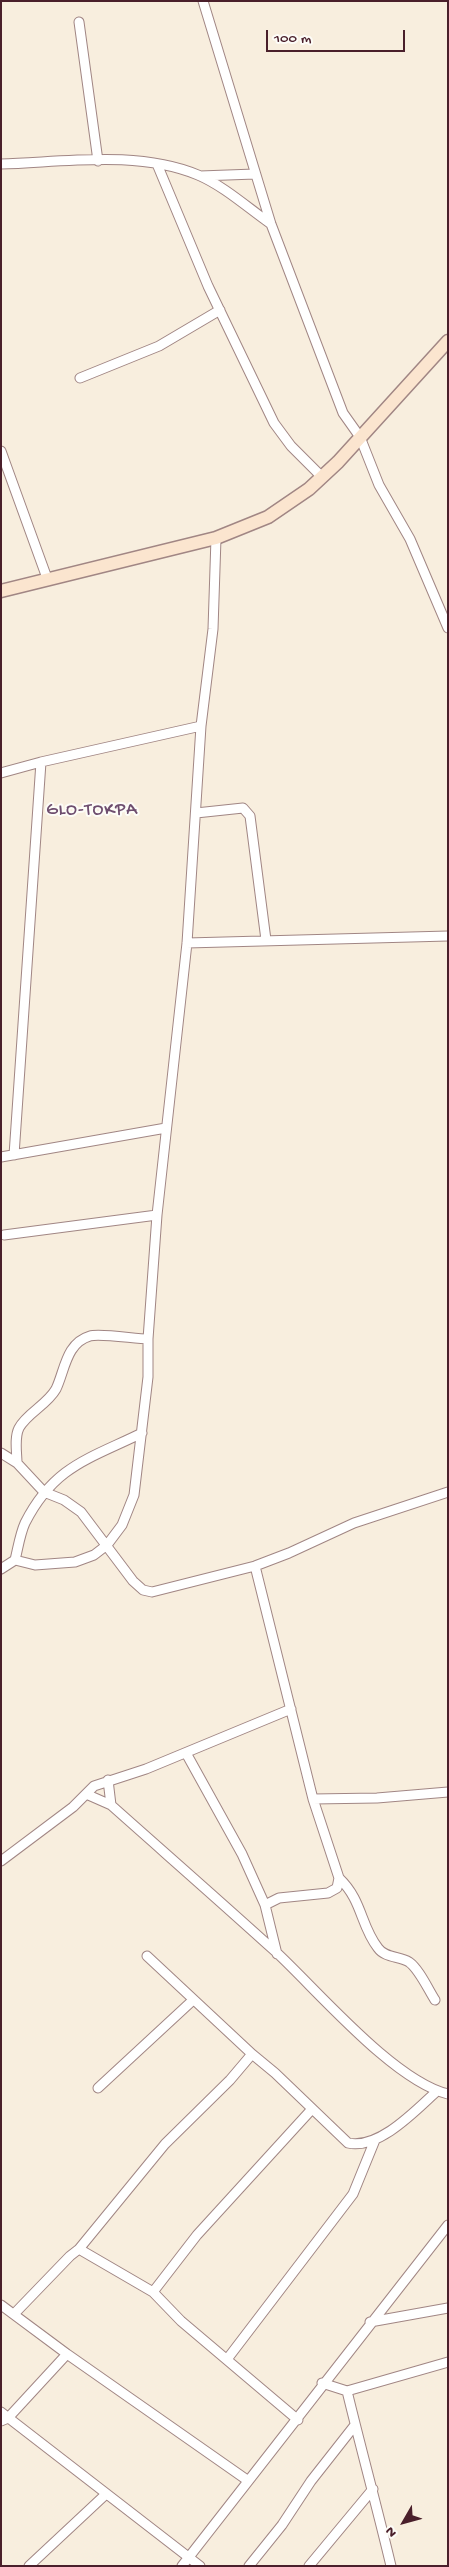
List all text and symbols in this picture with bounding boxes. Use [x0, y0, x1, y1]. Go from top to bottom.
scale bar [269, 20, 408, 52]
text: 100 m [274, 30, 311, 48]
district label: GLO-TOKPA [45, 800, 139, 822]
north arrow [379, 2497, 429, 2547]
text: N [382, 2523, 401, 2540]

